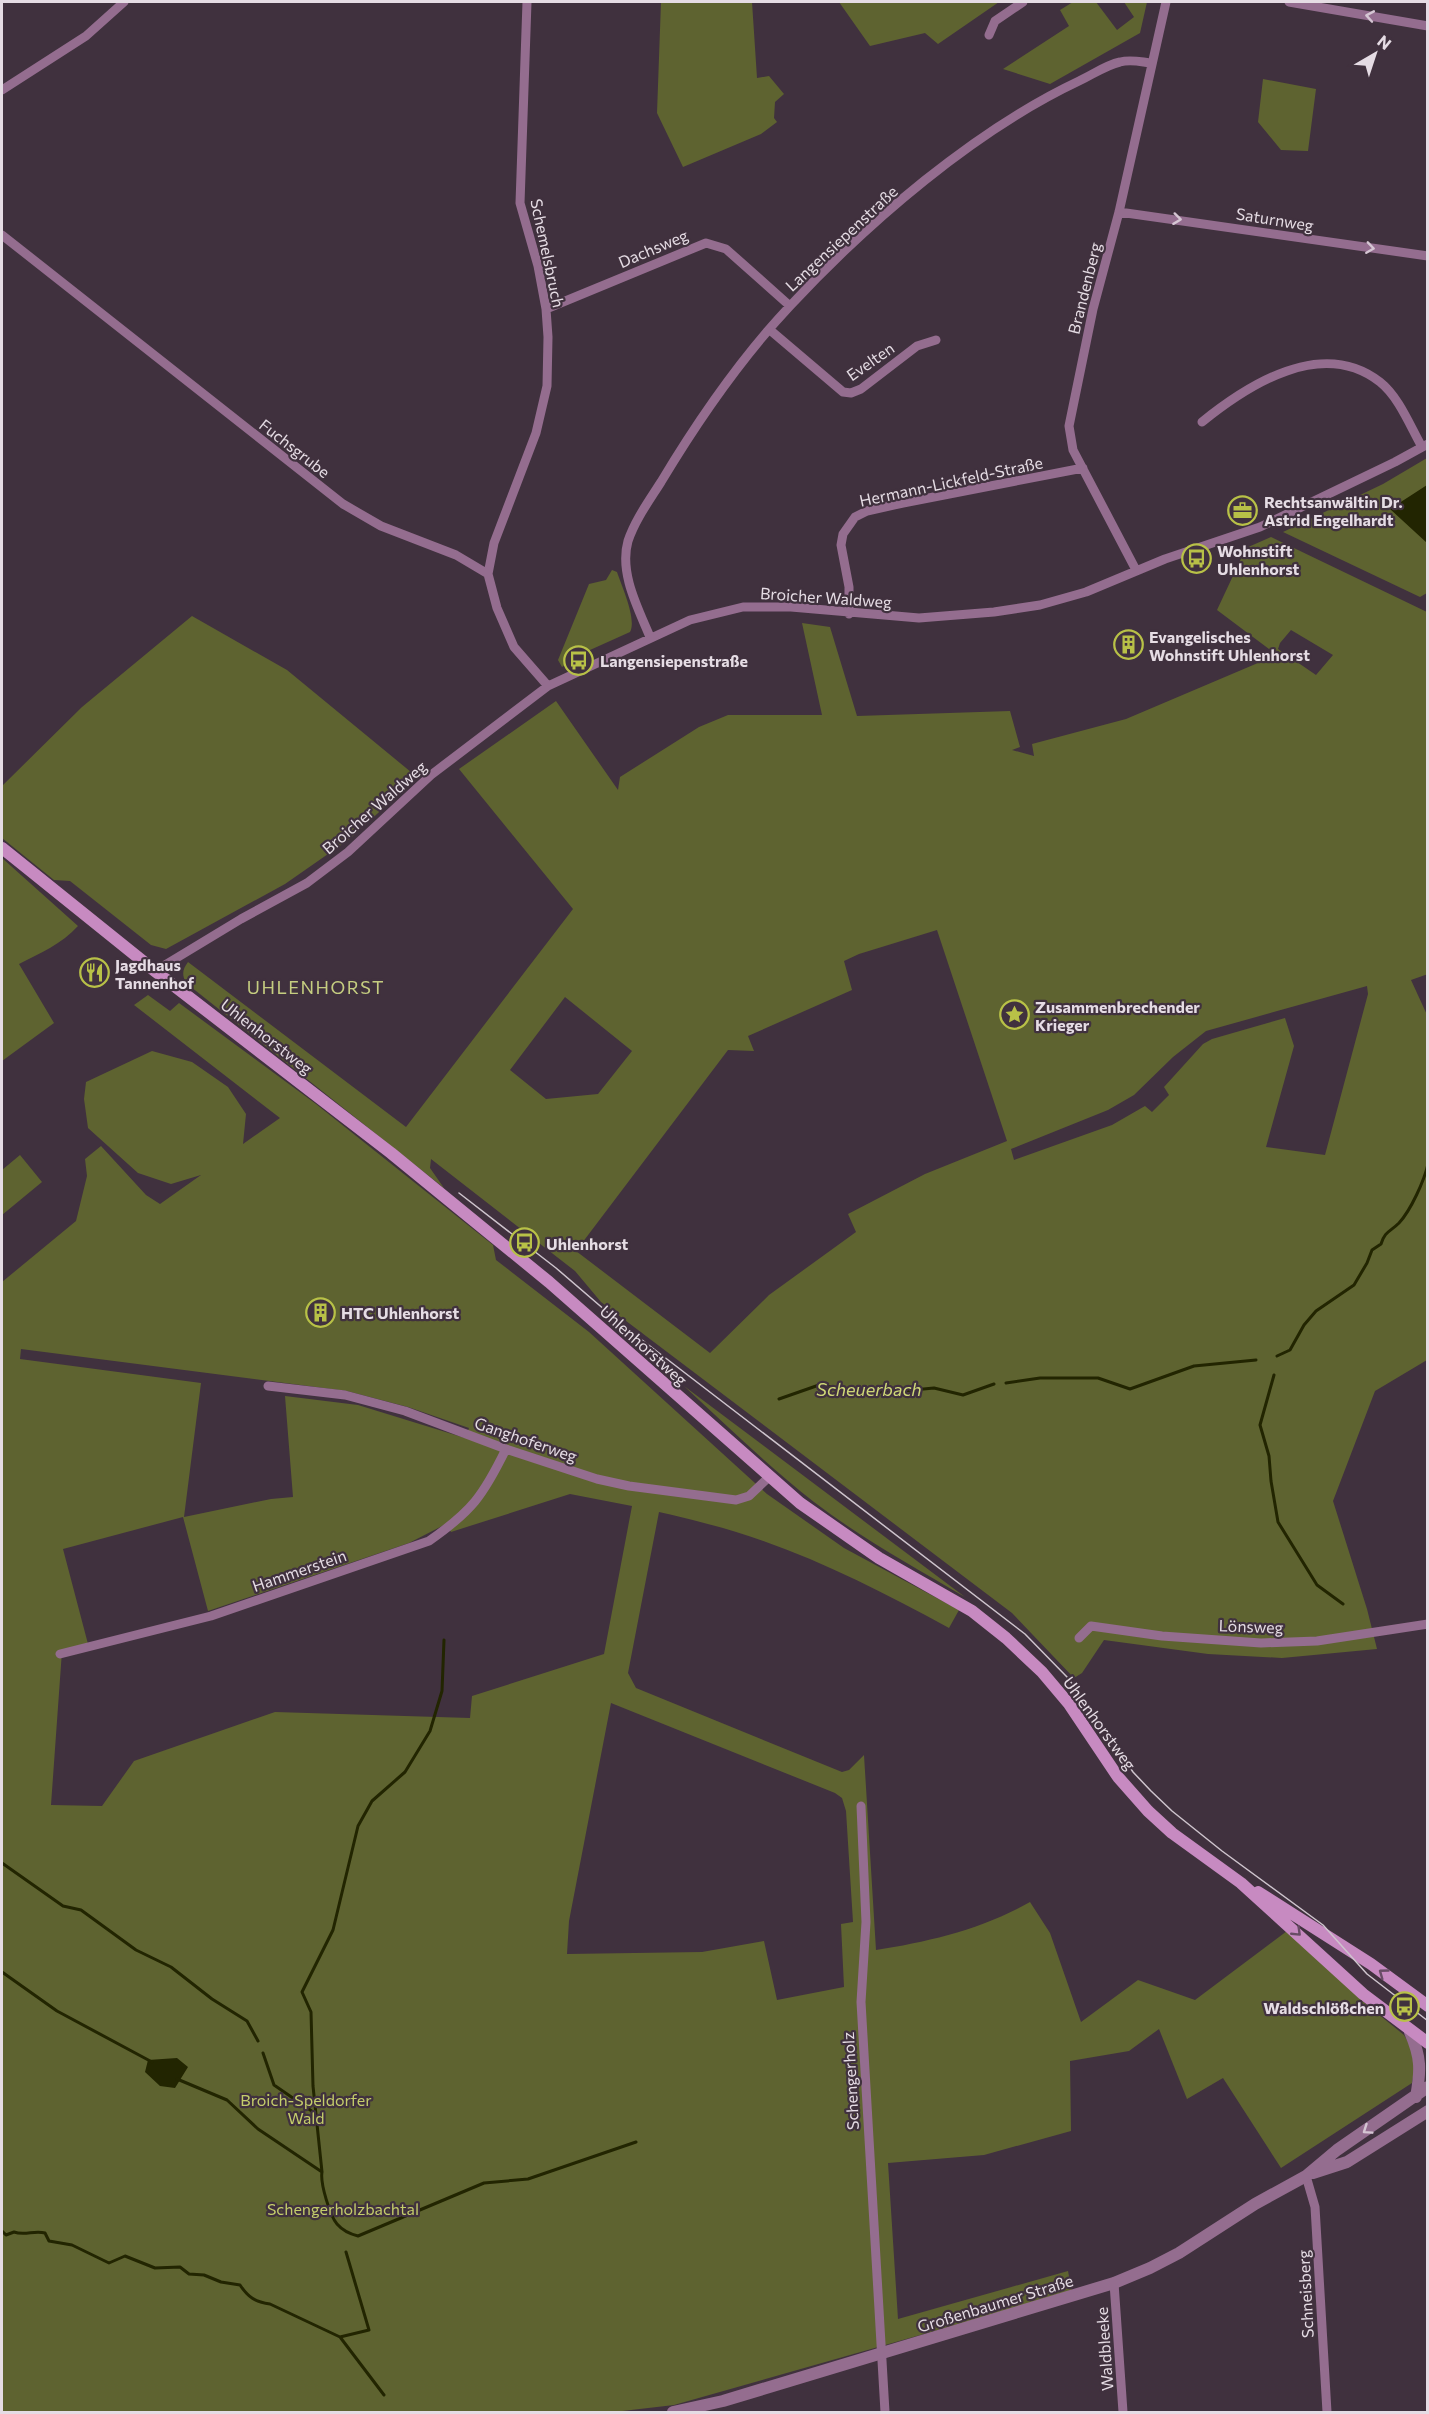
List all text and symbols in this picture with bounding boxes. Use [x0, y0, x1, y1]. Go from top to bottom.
one-way arrow [1365, 10, 1374, 22]
north arrow [1345, 24, 1405, 84]
text: N [1374, 31, 1395, 53]
street label: Langensiepenstraße [781, 181, 901, 295]
street label: Schemelsbruch [527, 197, 569, 309]
street label: Saturnweg [1235, 203, 1315, 235]
one-way arrow [1172, 213, 1182, 225]
street label: Dachsweg [615, 225, 691, 271]
street label: Brandenberg [1063, 240, 1105, 336]
one-way arrow [1365, 241, 1374, 253]
street label: Evelten [843, 338, 897, 384]
street label: Fuchsgrube [256, 415, 334, 481]
street label: Hermann-Lickfeld-Straße [858, 452, 1044, 510]
place label: Rechtsanwältin Dr. Astrid Engelhardt [1264, 492, 1403, 529]
office icon: Rechtsanwältin Dr. Astrid Engelhardt [1227, 494, 1259, 526]
place label: Wohnstift Uhlenhorst [1217, 541, 1300, 578]
bus stop icon: Wohnstift Uhlenhorst [1180, 543, 1212, 575]
street label: Broicher Waldweg [760, 583, 893, 611]
place label: Evangelisches Wohnstift Uhlenhorst [1149, 627, 1310, 664]
building icon: Evangelisches Wohnstift Uhlenhorst [1112, 629, 1144, 661]
bus stop icon: Langensiepenstraße [563, 644, 595, 676]
place label: Langensiepenstraße [600, 651, 748, 670]
street label: Broicher Waldweg [318, 756, 430, 857]
place label: Jagdhaus Tannenhof [115, 955, 195, 992]
restaurant icon: Jagdhaus Tannenhof [78, 957, 110, 989]
district label: UHLENHORST [247, 976, 385, 998]
street label: Uhlenhorstweg [217, 994, 317, 1078]
place label: Zusammenbrechender Krieger [1035, 997, 1200, 1034]
place icon: Zusammenbrechender Krieger [998, 999, 1030, 1031]
bus stop icon: Uhlenhorst [509, 1227, 541, 1259]
place label: Uhlenhorst [546, 1234, 629, 1253]
building icon: HTC Uhlenhorst [304, 1296, 336, 1328]
street label: Uhlenhorstweg [596, 1301, 692, 1389]
place label: HTC Uhlenhorst [341, 1303, 459, 1322]
water label: Scheuerbach [816, 1378, 922, 1400]
street label: Ganghoferweg [472, 1413, 580, 1465]
street label: Hammerstein [249, 1545, 349, 1595]
street label: Lönsweg [1218, 1615, 1284, 1637]
street label: Uhlenhorstweg [1060, 1673, 1140, 1774]
one-way arrow [1289, 1925, 1300, 1936]
one-way arrow [1378, 1969, 1389, 1980]
bus stop icon: Waldschlößchen [1389, 1991, 1421, 2023]
place label: Waldschlößchen [1263, 1998, 1384, 2017]
street label: Schengerholz [838, 2031, 862, 2131]
park label: Broich-Speldorfer Wald [240, 2090, 372, 2127]
one-way arrow [1363, 2123, 1374, 2134]
park label: Schengerholzbachtal [267, 2199, 419, 2218]
street label: Schneisberg [1293, 2249, 1317, 2339]
street label: Großenbaumer Straße [915, 2270, 1075, 2336]
street label: Waldbleeke [1092, 2306, 1116, 2392]

